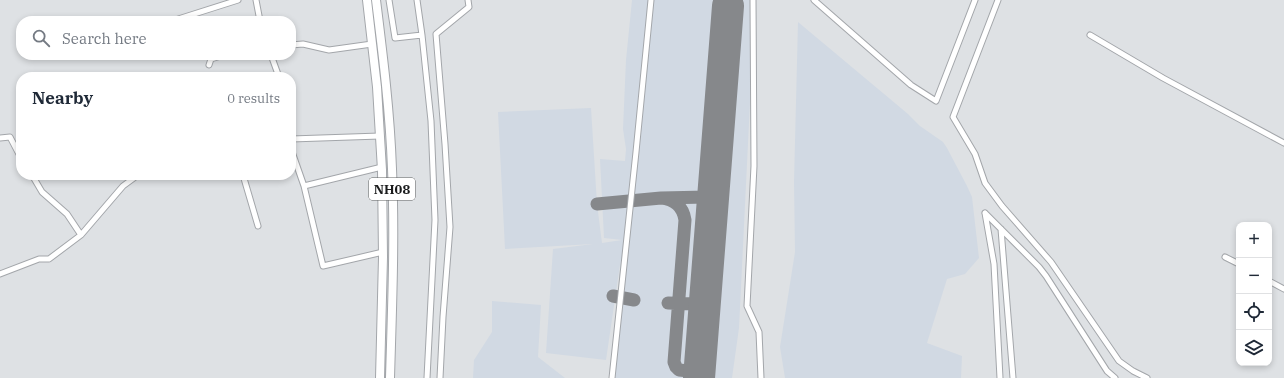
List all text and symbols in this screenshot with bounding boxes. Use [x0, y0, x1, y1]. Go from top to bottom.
search box [16, 16, 296, 60]
icon: search [30, 27, 52, 49]
text: Search here [62, 29, 147, 48]
text: Nearby [32, 87, 93, 109]
text: 0 results [227, 90, 280, 107]
road number: NH08 [369, 178, 415, 200]
map controls [1236, 222, 1272, 366]
button: + [1236, 222, 1272, 258]
button: − [1236, 258, 1272, 294]
button: locate [1236, 294, 1272, 330]
button: layers [1236, 330, 1272, 366]

